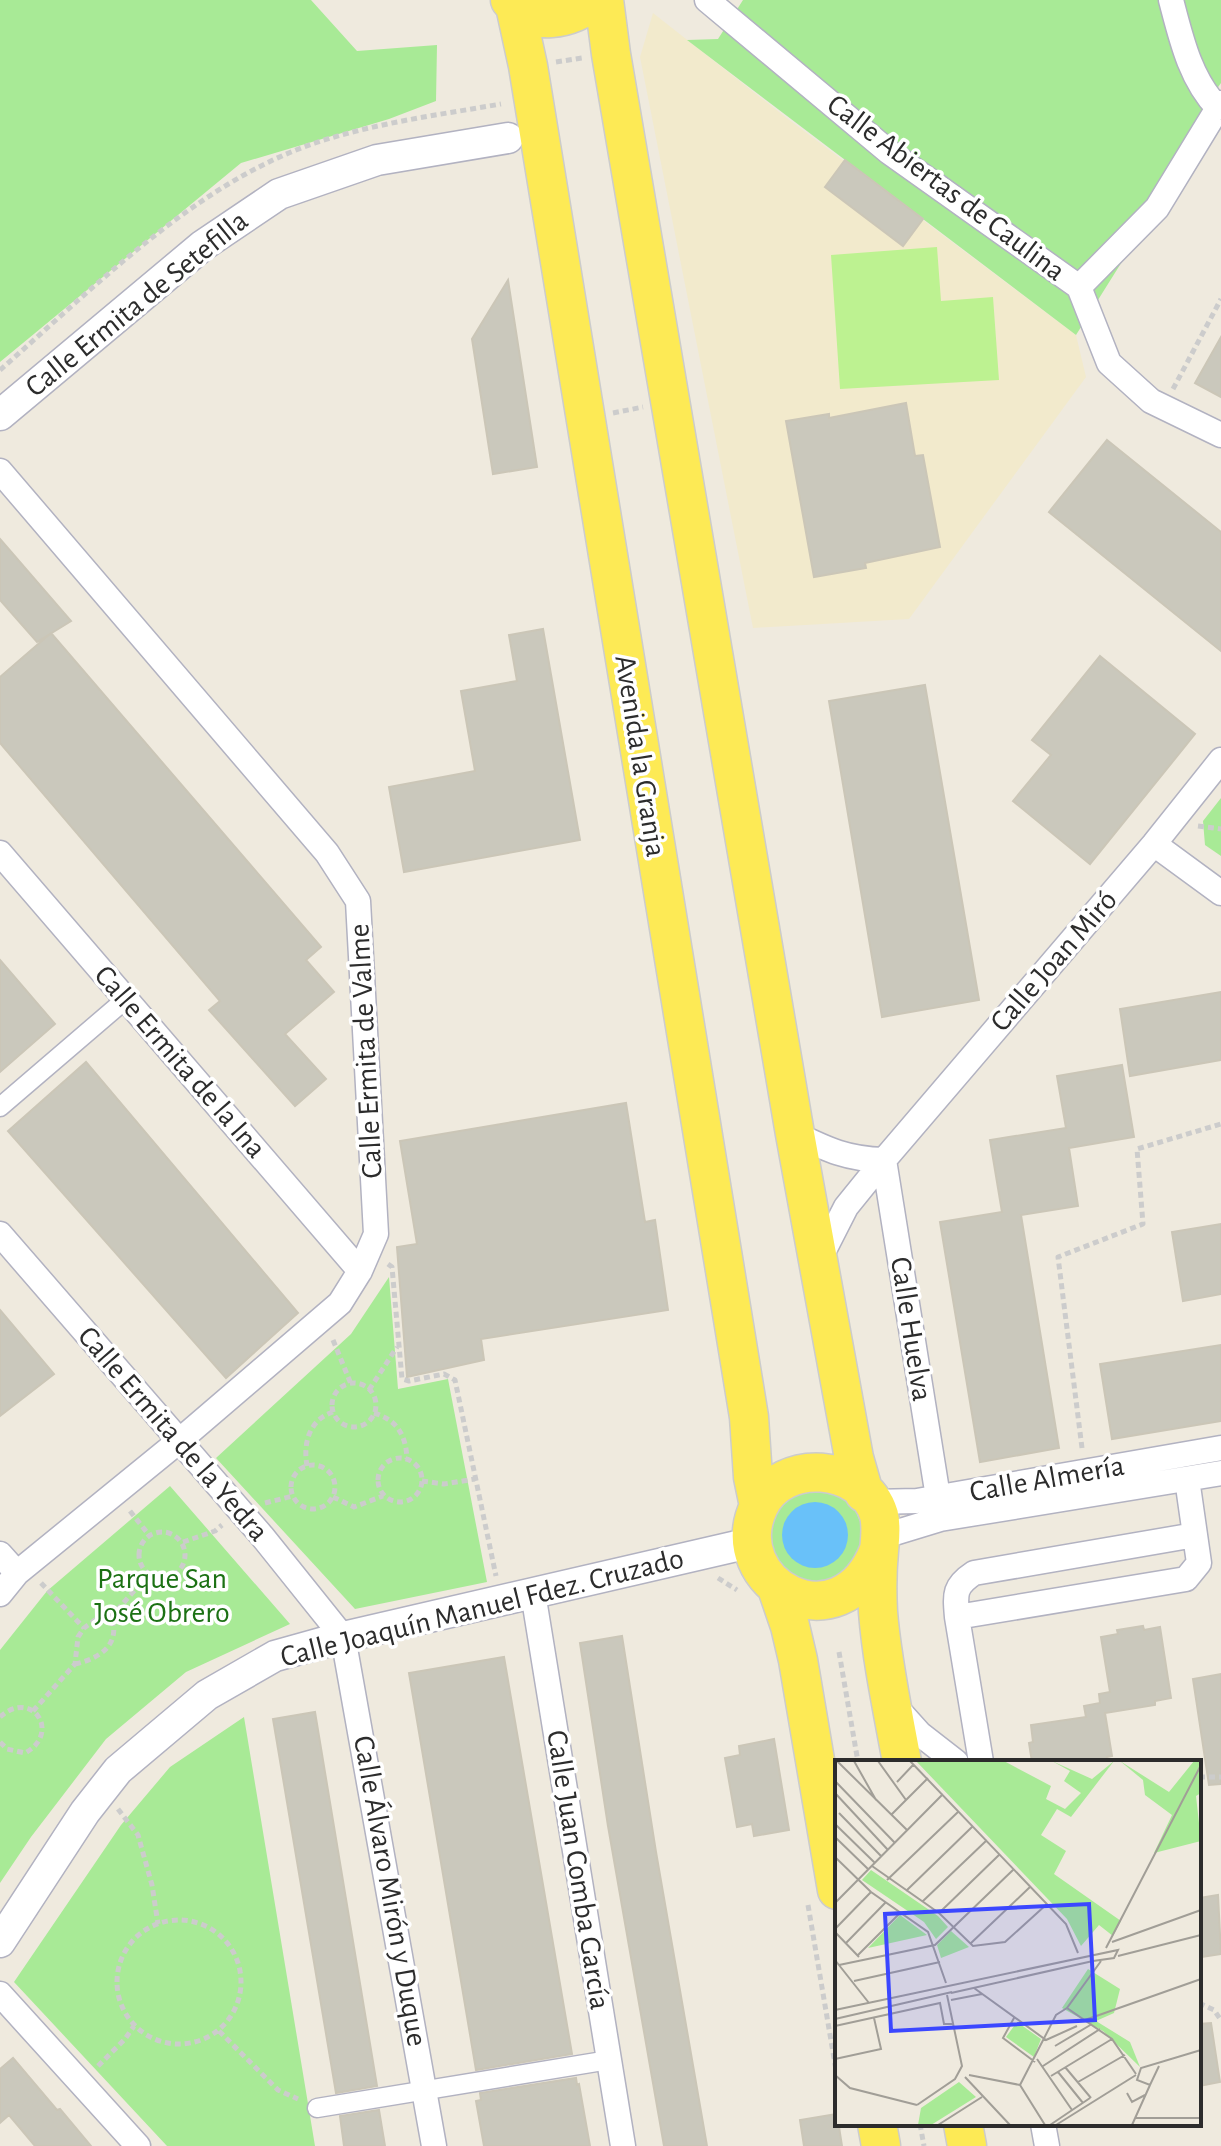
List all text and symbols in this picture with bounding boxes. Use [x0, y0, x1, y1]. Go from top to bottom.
street label: Calle Abiertas de Caulina [822, 89, 1070, 287]
street label: Calle Ermita de Setefilla [20, 205, 254, 403]
street label: Avenida la Granja [609, 653, 671, 859]
street label: Calle Joan Miró [985, 885, 1123, 1037]
street label: Calle Ermita de Valme [344, 923, 388, 1179]
street label: Calle Ermita de la Ina [89, 960, 271, 1164]
street label: Calle Huelva [885, 1255, 937, 1403]
street label: Calle Ermita de la Yedra [72, 1321, 274, 1547]
street label: Calle Almería [967, 1451, 1127, 1507]
street label: Calle Joaquín Manuel Fdez. Cruzado [277, 1543, 687, 1673]
park label: Parque San José Obrero [94, 1564, 230, 1628]
street label: Calle Juan Comba García [541, 1728, 615, 2012]
street label: Calle Álvaro Mirón y Duque [348, 1733, 434, 2049]
inset map [835, 1760, 1201, 2126]

